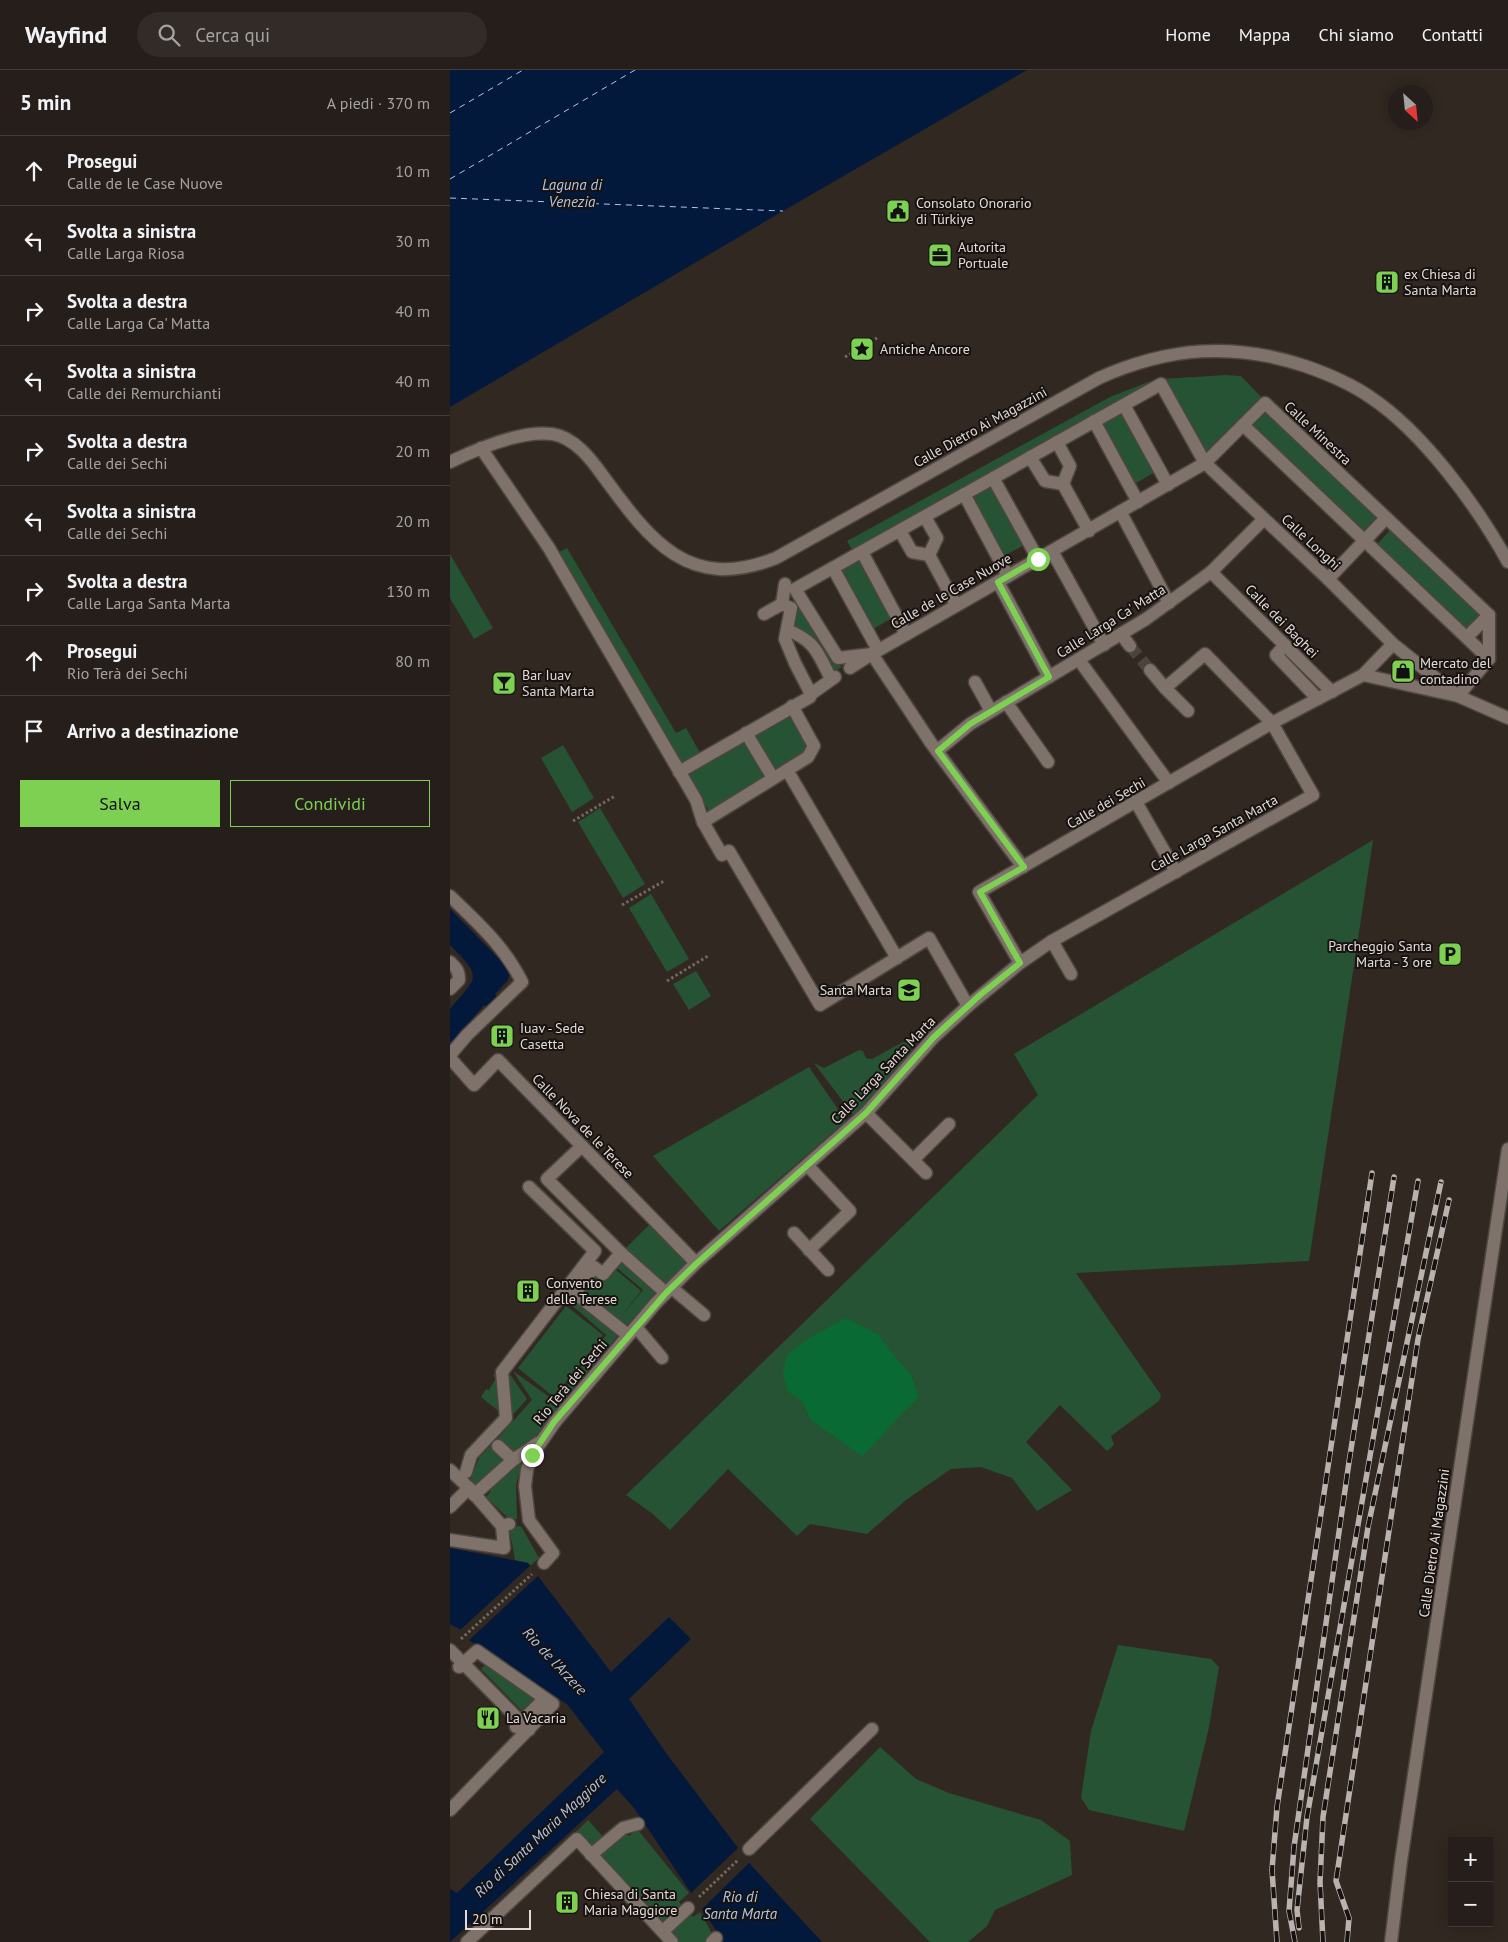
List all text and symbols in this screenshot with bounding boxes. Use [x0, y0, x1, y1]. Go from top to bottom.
search box [137, 12, 487, 57]
text: Wayfind [25, 19, 107, 50]
icon: search [155, 21, 183, 49]
text: Cerca qui [195, 23, 270, 47]
text: Home [1165, 23, 1211, 46]
text: Mappa [1239, 23, 1290, 46]
text: Chi siamo [1318, 23, 1394, 46]
text: Contatti [1422, 23, 1483, 46]
north arrow [1388, 85, 1433, 130]
text: 5 min [20, 89, 71, 116]
text: A piedi · 370 m [327, 93, 430, 113]
text: Prosegui [67, 149, 137, 173]
icon: ahead [20, 157, 48, 185]
text: 10 m [395, 161, 430, 181]
text: Calle de le Case Nuove [67, 173, 223, 193]
water label: Laguna di Venezia [542, 175, 603, 211]
place label: Consolato Onorario di Türkiye [916, 194, 1031, 228]
public building icon: Consolato Onorario di Türkiye [885, 198, 911, 224]
text: Svolta a sinistra [67, 219, 196, 243]
icon: left [20, 227, 48, 255]
text: 30 m [395, 231, 430, 251]
place label: Autorita Portuale [958, 238, 1008, 272]
office icon: Autorita Portuale [927, 242, 953, 268]
text: Calle Larga Riosa [67, 243, 185, 263]
place label: ex Chiesa di Santa Marta [1404, 265, 1476, 299]
building icon: ex Chiesa di Santa Marta [1374, 269, 1400, 295]
text: Svolta a destra [67, 289, 188, 313]
icon: right [20, 297, 48, 325]
text: 40 m [395, 301, 430, 321]
text: Calle Larga Ca' Matta [67, 313, 210, 333]
place icon: Antiche Ancore [849, 336, 875, 362]
place label: Antiche Ancore [880, 340, 970, 358]
text: Svolta a sinistra [67, 359, 196, 383]
icon: left [20, 367, 48, 395]
text: 40 m [395, 371, 430, 391]
text: Calle dei Remurchianti [67, 383, 221, 403]
street label: Calle Dietro Ai Magazzini [910, 383, 1050, 471]
street label: Calle Minestra [1281, 397, 1356, 469]
text: Svolta a destra [67, 429, 188, 453]
icon: right [20, 437, 48, 465]
text: 20 m [395, 441, 430, 461]
text: Calle dei Sechi [67, 453, 168, 473]
text: Svolta a sinistra [67, 499, 196, 523]
icon: left [20, 507, 48, 535]
street label: Calle Longhi [1278, 510, 1344, 574]
text: 20 m [395, 511, 430, 531]
text: Calle dei Sechi [67, 523, 168, 543]
route start [1027, 548, 1050, 571]
street label: Calle de le Case Nuove [887, 549, 1015, 633]
text: Svolta a destra [67, 569, 188, 593]
icon: right [20, 577, 48, 605]
street label: Calle Larga Ca' Matta [1053, 580, 1169, 662]
street label: Calle dei Baghei [1241, 580, 1323, 662]
text: 130 m [387, 581, 430, 601]
text: Calle Larga Santa Marta [67, 593, 230, 613]
text: Prosegui [67, 639, 137, 663]
icon: ahead [20, 647, 48, 675]
text: 80 m [395, 651, 430, 671]
place label: Mercato del contadino [1420, 654, 1491, 688]
shop icon: Mercato del contadino [1390, 658, 1416, 684]
text: Rio Terà dei Sechi [67, 663, 188, 683]
place label: Bar Iuav Santa Marta [522, 666, 594, 700]
bar icon: Bar Iuav Santa Marta [491, 670, 517, 696]
icon: arrive [20, 717, 48, 745]
text: Arrivo a destinazione [67, 719, 239, 743]
street label: Calle dei Sechi [1063, 773, 1149, 833]
button: Salva [20, 780, 220, 827]
button: Condividi [230, 780, 430, 827]
street label: Calle Larga Santa Marta [1147, 790, 1281, 876]
place label: Parcheggio Santa Marta - 3 ore [1328, 937, 1432, 971]
parking icon: Parcheggio Santa Marta - 3 ore [1437, 941, 1463, 967]
school or university icon: Santa Marta [896, 977, 922, 1003]
place label: Santa Marta [820, 981, 892, 999]
street label: Calle Larga Santa Marta [827, 1012, 939, 1128]
place label: Iuav - Sede Casetta [520, 1019, 584, 1053]
building icon: Iuav - Sede Casetta [489, 1023, 515, 1049]
street label: Calle Nova de le Terese [528, 1070, 638, 1182]
place label: Convento delle Terese [546, 1274, 617, 1308]
building icon: Convento delle Terese [515, 1278, 541, 1304]
street label: Rio Terà dei Sechi [529, 1336, 611, 1428]
route end [521, 1444, 544, 1467]
street label: Calle Dietro Ai Magazzini [1415, 1468, 1453, 1618]
water label: Rio de l'Arzere [519, 1623, 591, 1699]
restaurant icon: La Vacaria [475, 1705, 501, 1731]
place label: La Vacaria [506, 1709, 566, 1727]
water label: Rio di Santa Maria Maggiore [470, 1769, 610, 1901]
map controls [1448, 1837, 1493, 1927]
button: + [1448, 1837, 1493, 1882]
button: − [1448, 1882, 1493, 1927]
place label: Chiesa di Santa Maria Maggiore [584, 1885, 677, 1919]
water label: Rio di Santa Marta [703, 1887, 778, 1923]
building icon: Chiesa di Santa Maria Maggiore [554, 1889, 580, 1915]
scale bar [465, 1907, 531, 1930]
text: 20 m [472, 1910, 502, 1928]

